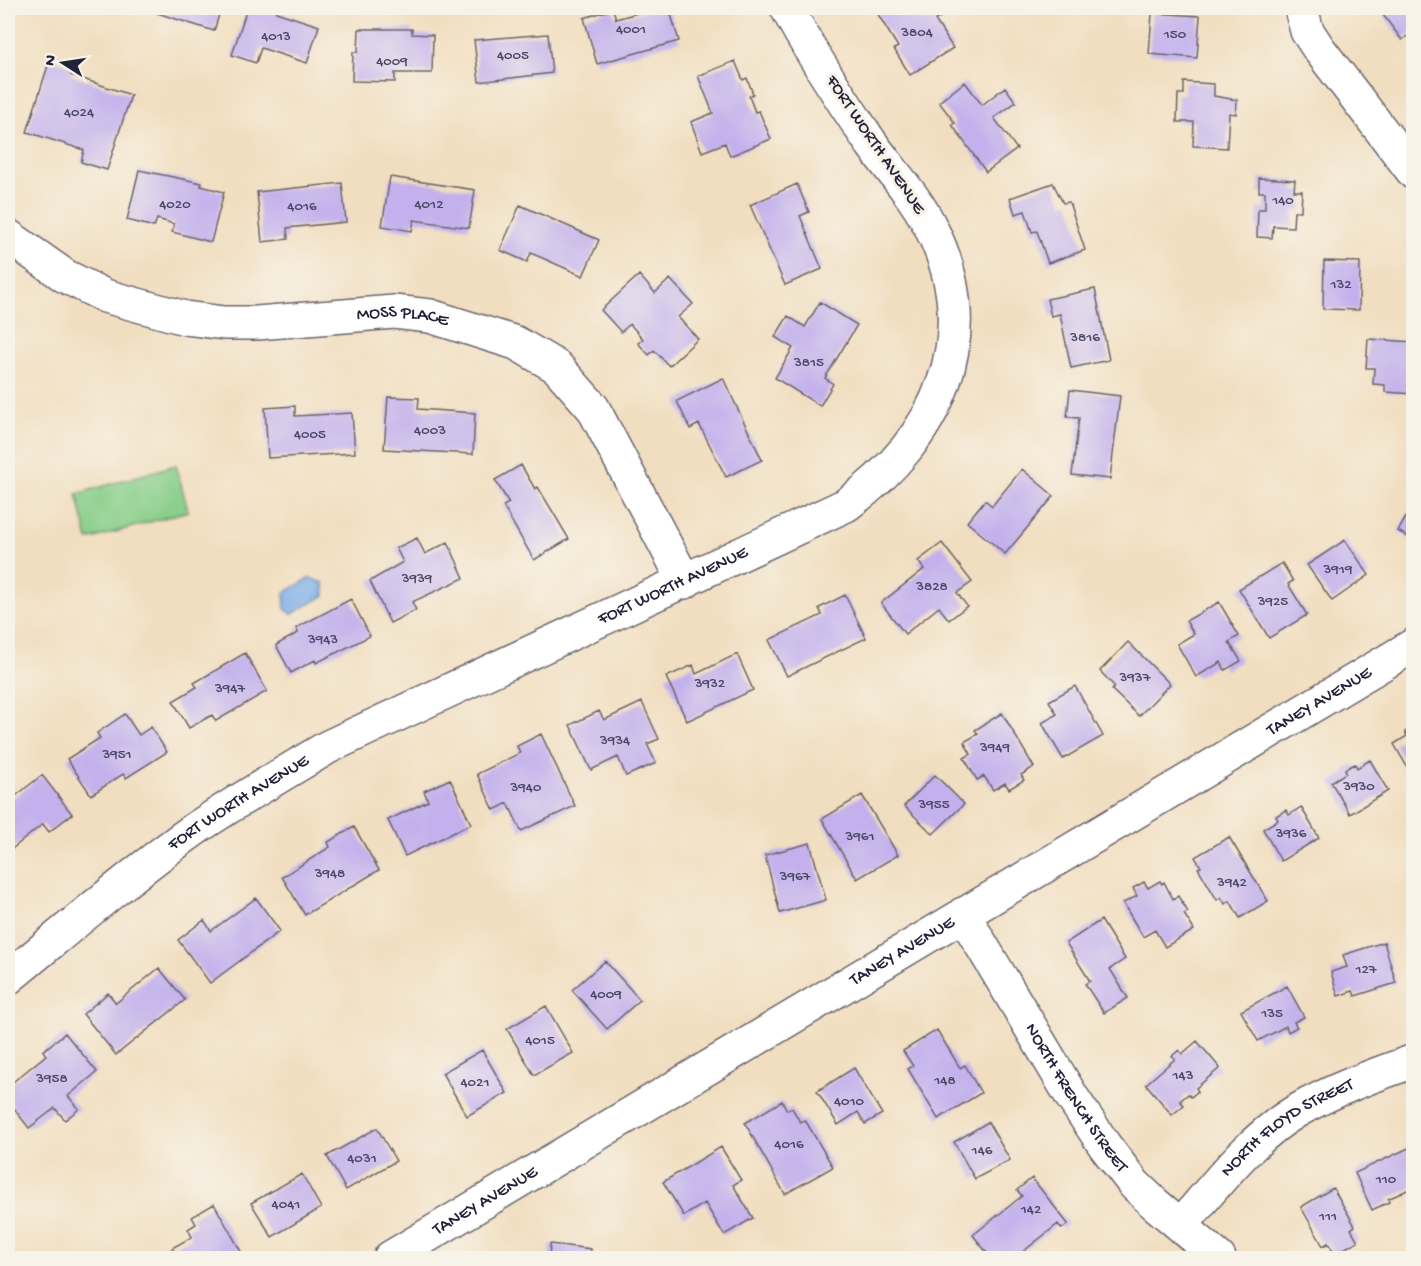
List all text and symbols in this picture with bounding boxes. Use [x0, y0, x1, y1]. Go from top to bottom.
house number: 4001 [616, 21, 646, 39]
house number: 3804 [900, 24, 933, 42]
house number: 150 [1163, 26, 1187, 44]
house number: 4013 [261, 28, 291, 46]
north arrow [33, 33, 93, 93]
house number: 4005 [497, 47, 529, 65]
text: N [41, 53, 62, 68]
house number: 4009 [376, 53, 408, 71]
street label: FORT WORTH AVENUE [820, 71, 930, 219]
house number: 4024 [64, 104, 94, 122]
house number: 140 [1271, 192, 1294, 210]
house number: 4020 [159, 196, 191, 214]
house number: 4012 [414, 196, 444, 214]
house number: 4016 [287, 198, 317, 216]
house number: 132 [1329, 276, 1352, 294]
street label: MOSS PLACE [356, 301, 452, 332]
house number: 3816 [1069, 329, 1100, 347]
house number: 3815 [793, 354, 824, 372]
house number: 4003 [414, 422, 446, 440]
house number: 4005 [294, 426, 326, 444]
street label: FORT WORTH AVENUE [594, 542, 752, 630]
house number: 3919 [1323, 561, 1353, 579]
house number: 3939 [401, 570, 433, 588]
house number: 3828 [915, 578, 948, 596]
house number: 3925 [1257, 593, 1288, 611]
house number: 3943 [307, 631, 338, 649]
street label: TANEY AVENUE [1262, 662, 1376, 742]
house number: 3937 [1119, 669, 1152, 687]
house number: 3932 [694, 675, 725, 693]
house number: 3947 [214, 680, 246, 698]
house number: 3934 [599, 732, 630, 750]
house number: 3949 [979, 739, 1010, 757]
house number: 3951 [101, 746, 132, 764]
street label: FORT WORTH AVENUE [163, 750, 313, 856]
house number: 3930 [1342, 778, 1375, 796]
house number: 3940 [510, 779, 542, 797]
house number: 3955 [917, 796, 950, 814]
house number: 3936 [1275, 825, 1307, 843]
house number: 3961 [845, 828, 874, 846]
house number: 3948 [314, 865, 345, 883]
house number: 3967 [779, 868, 812, 886]
house number: 3942 [1216, 874, 1247, 892]
street label: TANEY AVENUE [845, 912, 959, 991]
house number: 127 [1354, 961, 1378, 979]
house number: 4009 [590, 986, 622, 1004]
house number: 135 [1260, 1005, 1283, 1023]
street label: NORTH FRENCH STREET [1020, 1020, 1133, 1178]
house number: 4015 [525, 1032, 555, 1050]
house number: 143 [1172, 1067, 1194, 1085]
house number: 3958 [35, 1070, 68, 1088]
house number: 148 [933, 1072, 956, 1090]
house number: 4021 [460, 1074, 490, 1092]
street label: NORTH FLOYD STREET [1217, 1074, 1358, 1181]
house number: 4010 [834, 1093, 865, 1111]
house number: 4016 [774, 1136, 804, 1154]
house number: 146 [971, 1142, 993, 1160]
house number: 4031 [347, 1150, 377, 1168]
street label: TANEY AVENUE [428, 1161, 542, 1241]
house number: 110 [1375, 1171, 1397, 1189]
house number: 4041 [272, 1196, 300, 1214]
house number: 142 [1020, 1201, 1041, 1219]
house number: 111 [1318, 1208, 1337, 1226]

